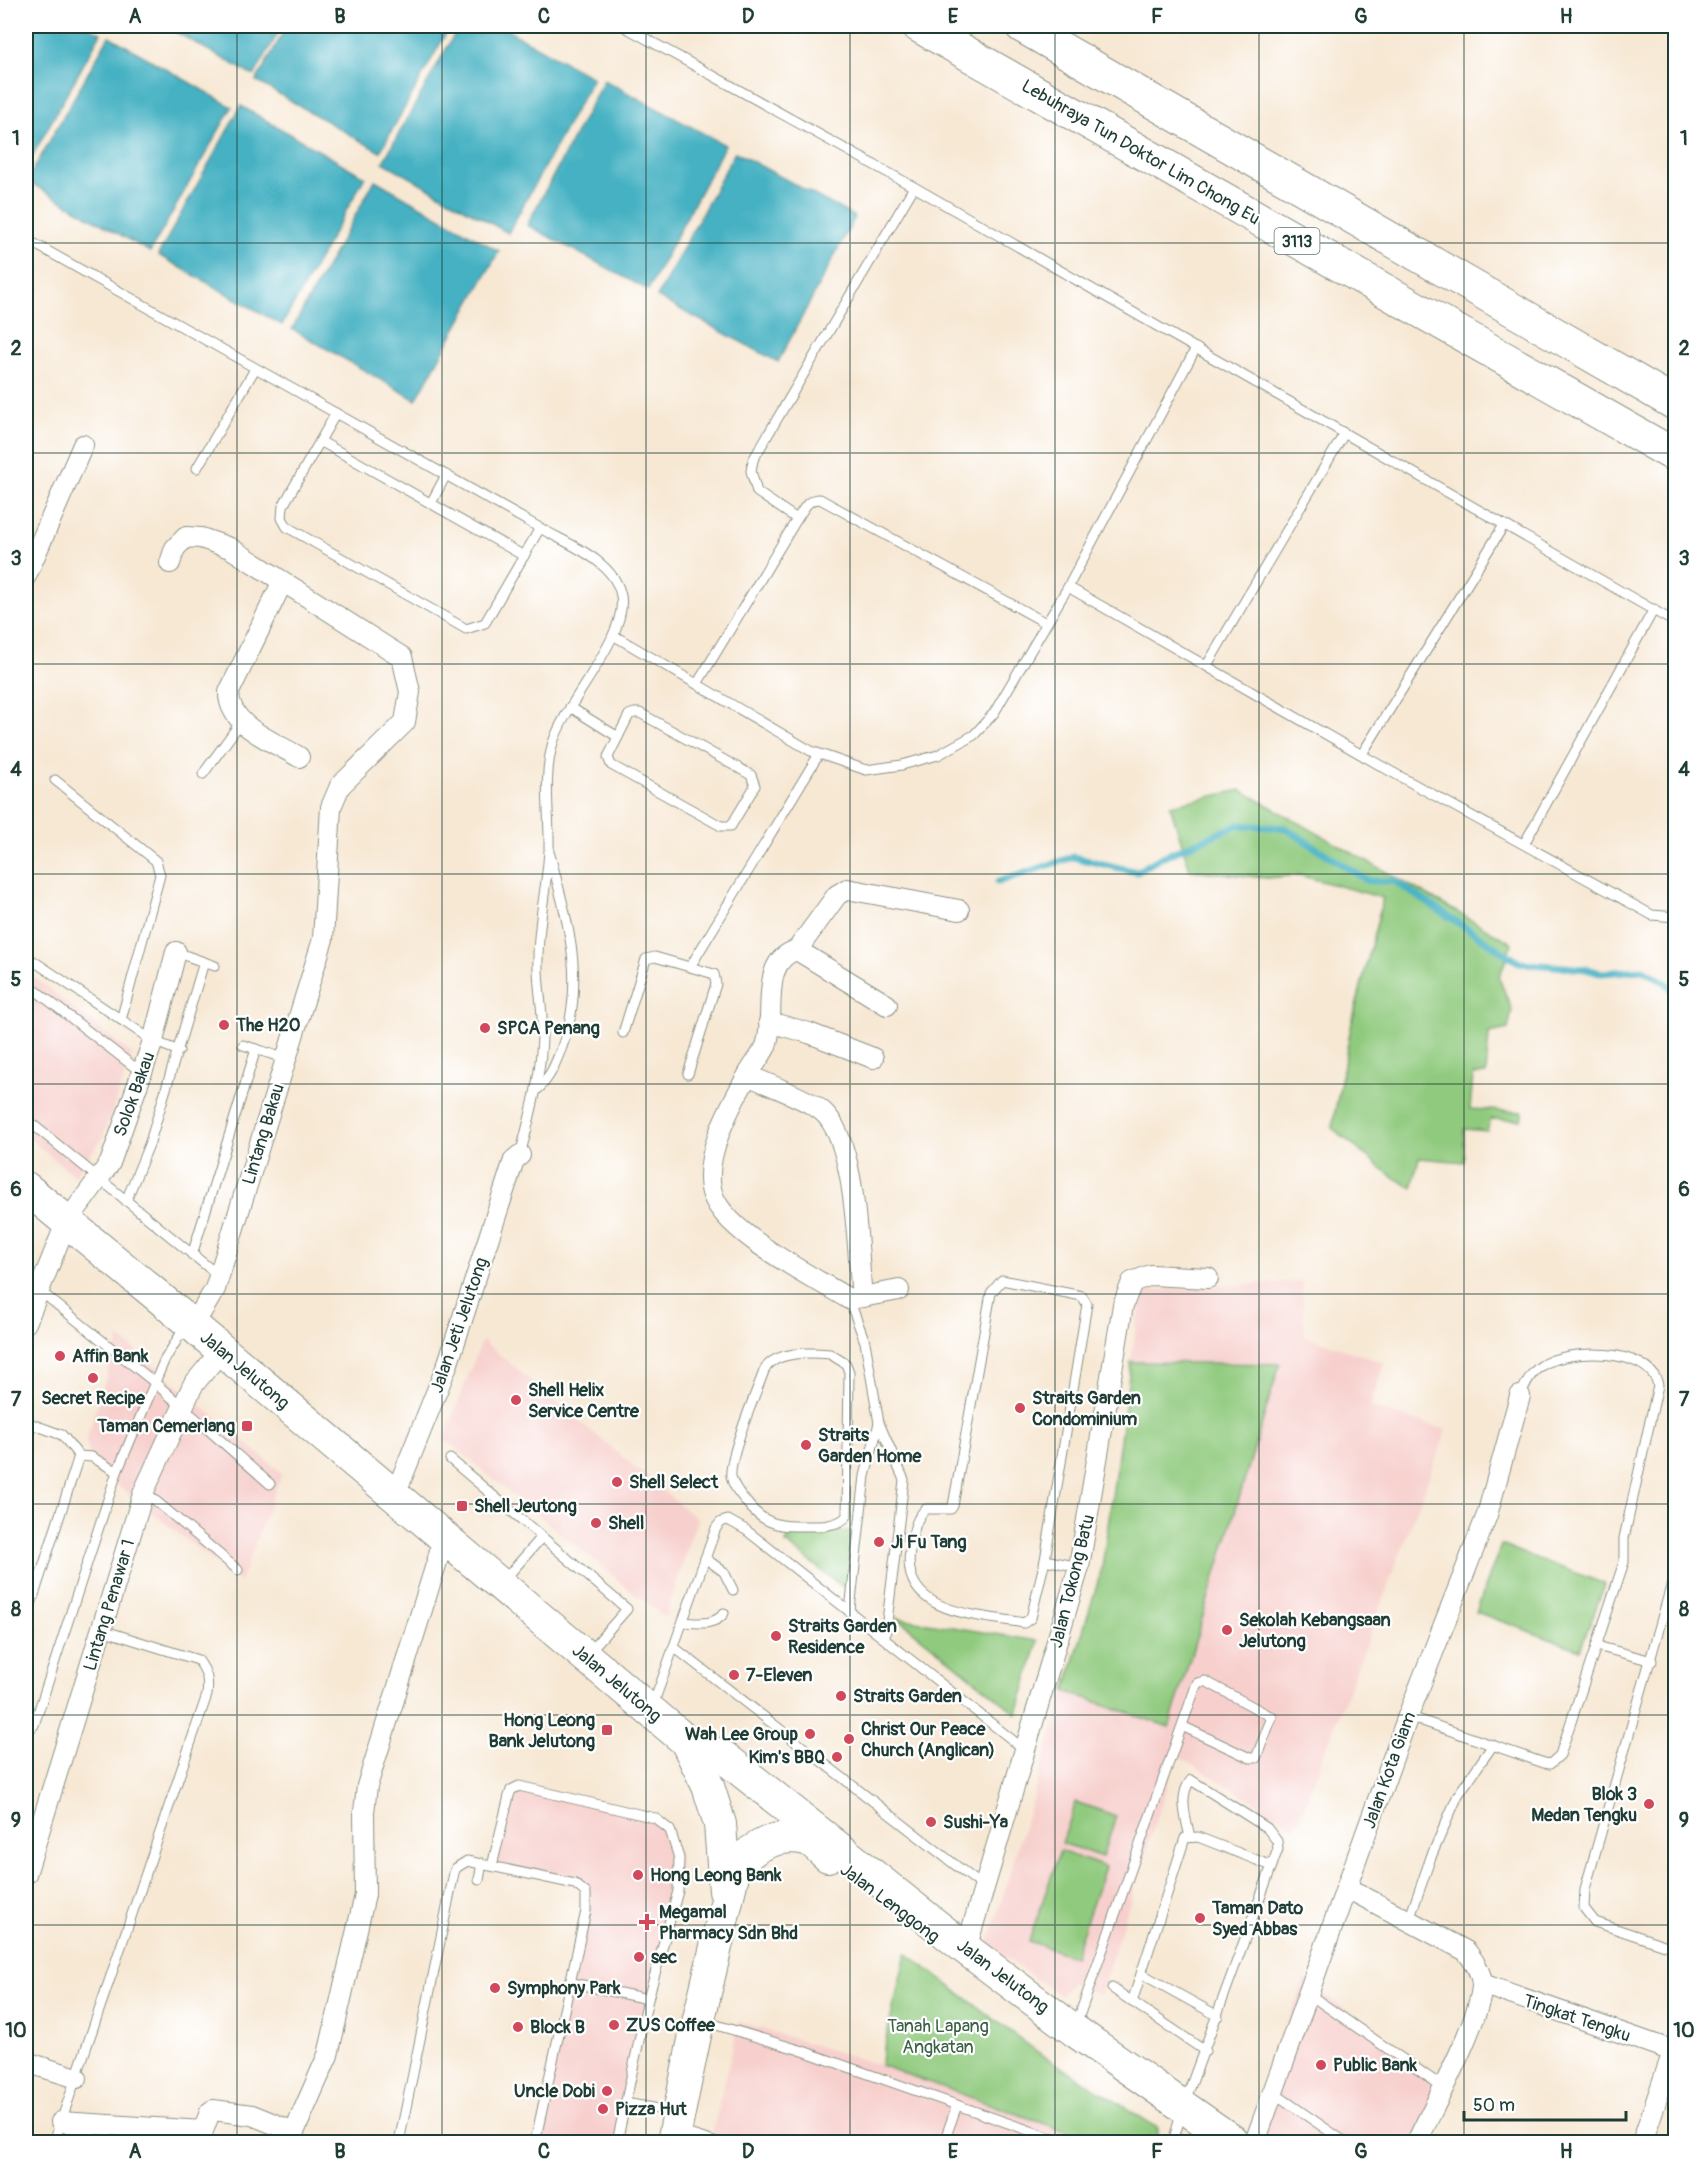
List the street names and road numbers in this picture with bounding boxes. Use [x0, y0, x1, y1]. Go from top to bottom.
street label: Lebuhraya Tun Doktor Lim Chong Eu [1017, 75, 1264, 230]
road number: 3113 [1274, 228, 1320, 254]
street label: Solok Bakau [109, 1049, 160, 1140]
street label: Lintang Bakau [237, 1081, 290, 1187]
street label: Jalan Jeti Jelutong [426, 1254, 493, 1396]
street label: Jalan Jelutong [195, 1326, 294, 1415]
street label: Jalan Tokong Batu [1045, 1512, 1100, 1650]
street label: Lintang Penawar 1 [79, 1537, 140, 1674]
street label: Jalan Jelutong [567, 1639, 666, 1728]
street label: Jalan Kota Giam [1358, 1709, 1421, 1832]
street label: Jalan Lenggong [835, 1858, 944, 1948]
street label: Jalan Jelutong [952, 1934, 1054, 2019]
street label: Tingkat Tengku [1520, 1989, 1634, 2048]

